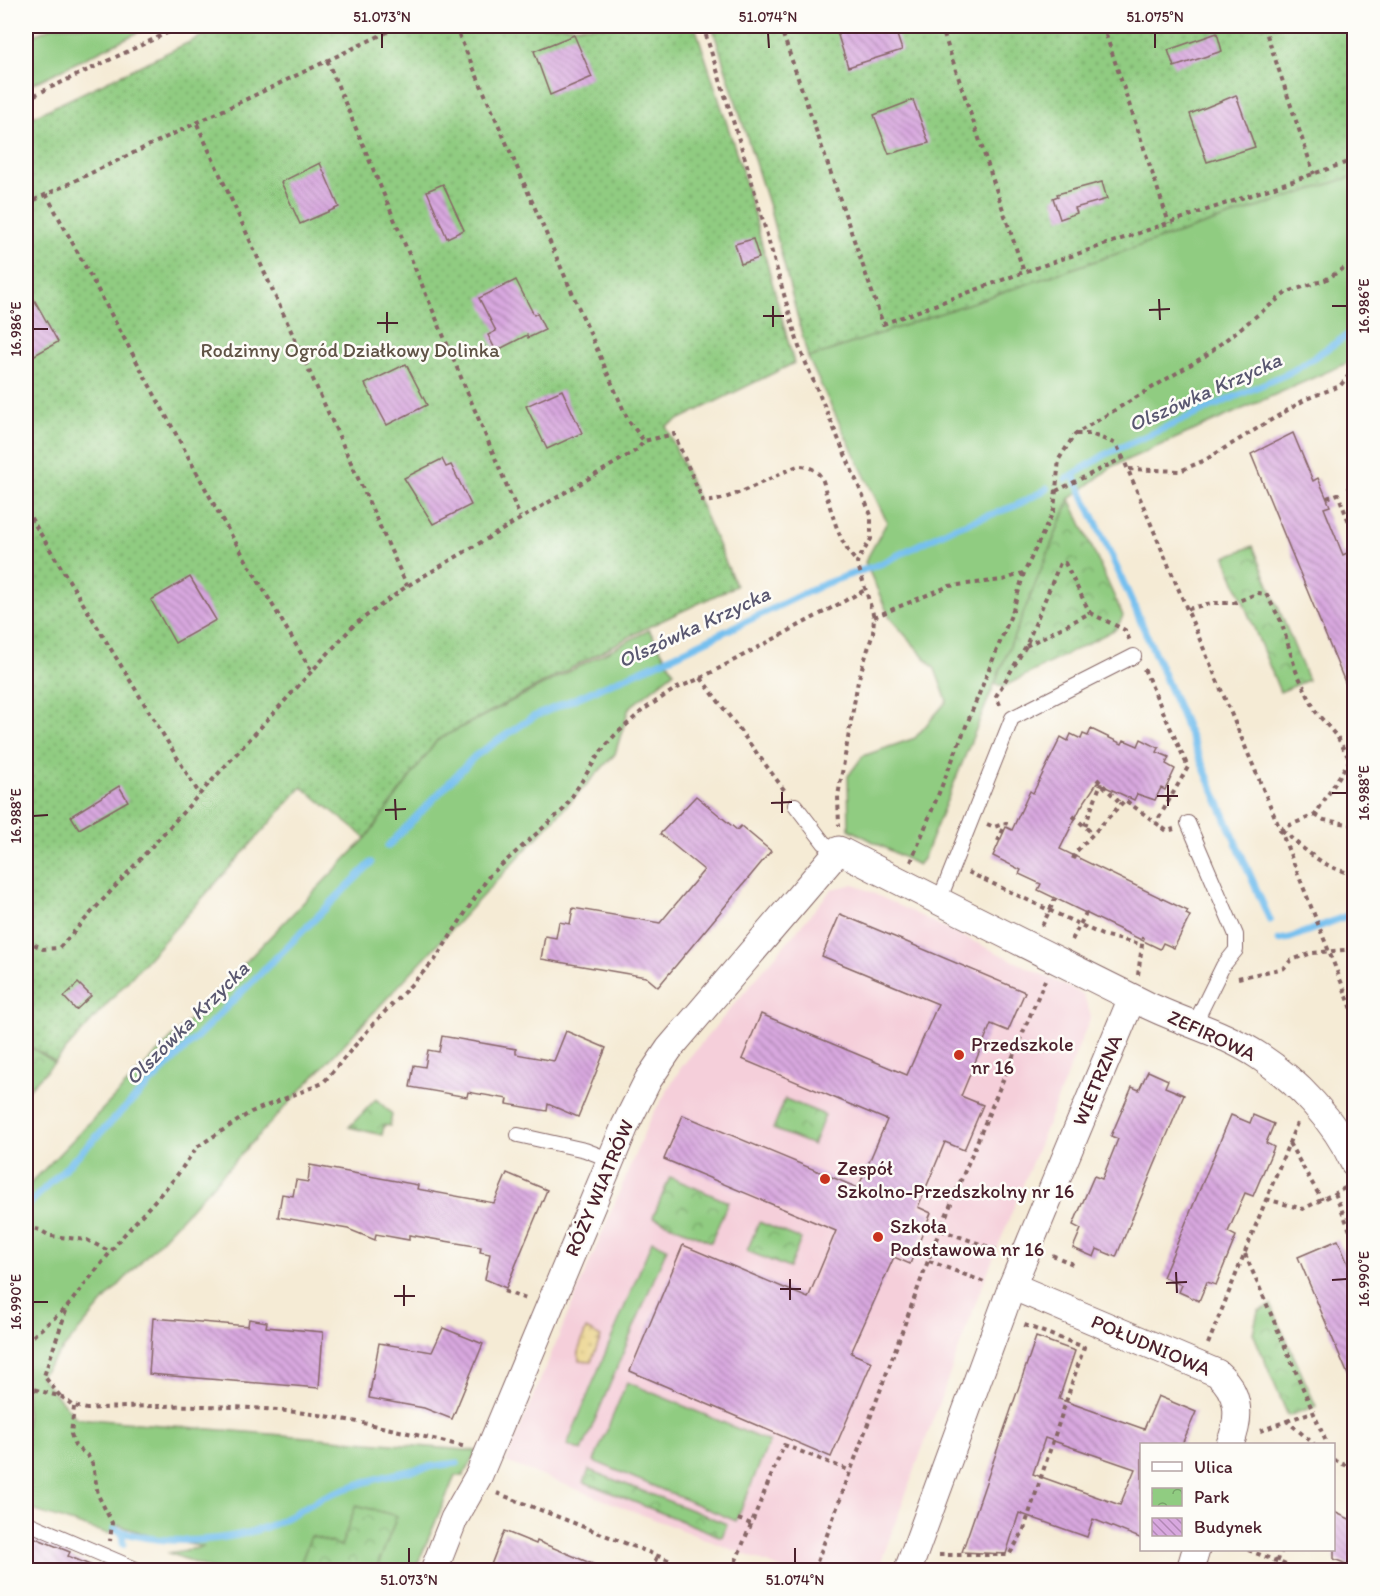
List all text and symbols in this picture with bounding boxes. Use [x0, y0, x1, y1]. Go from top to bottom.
text: 51.073°N [353, 8, 411, 26]
text: 51.074°N [739, 8, 797, 26]
text: 51.075°N [1126, 8, 1184, 26]
text: 16.986°E [1355, 278, 1373, 334]
text: 16.986°E [7, 301, 25, 357]
park label: Rodzinny Ogród Działkowy Dolinka [200, 338, 500, 362]
water label: Olszówka Krzycka [1124, 347, 1285, 436]
water label: Olszówka Krzycka [614, 580, 774, 673]
text: 16.988°E [1355, 765, 1373, 821]
text: 16.988°E [7, 788, 25, 844]
water label: Olszówka Krzycka [120, 956, 254, 1090]
street label: ZEFIROWA [1164, 1004, 1260, 1066]
street label: WIETRZNA [1067, 1030, 1127, 1129]
place label: Przedszkole nr 16 [971, 1032, 1074, 1079]
marker: Przedszkole nr 16 [952, 1048, 966, 1062]
street label: RÓŻY WIATRÓW [559, 1116, 639, 1260]
place label: Zespół Szkolno-Przedszkolny nr 16 [837, 1156, 1074, 1203]
marker: Zespół Szkolno-Przedszkolny nr 16 [818, 1172, 832, 1186]
place label: Szkoła Podstawowa nr 16 [890, 1214, 1044, 1261]
marker: Szkoła Podstawowa nr 16 [871, 1230, 885, 1244]
text: 16.990°E [1355, 1251, 1373, 1307]
text: 16.990°E [7, 1274, 25, 1330]
street label: POŁUDNIOWA [1088, 1309, 1215, 1381]
legend [1140, 1443, 1335, 1551]
text: Ulica [1194, 1456, 1233, 1478]
text: Park [1194, 1486, 1229, 1508]
text: Budynek [1194, 1516, 1263, 1538]
text: 51.073°N [380, 1571, 438, 1589]
text: 51.074°N [766, 1571, 824, 1589]

